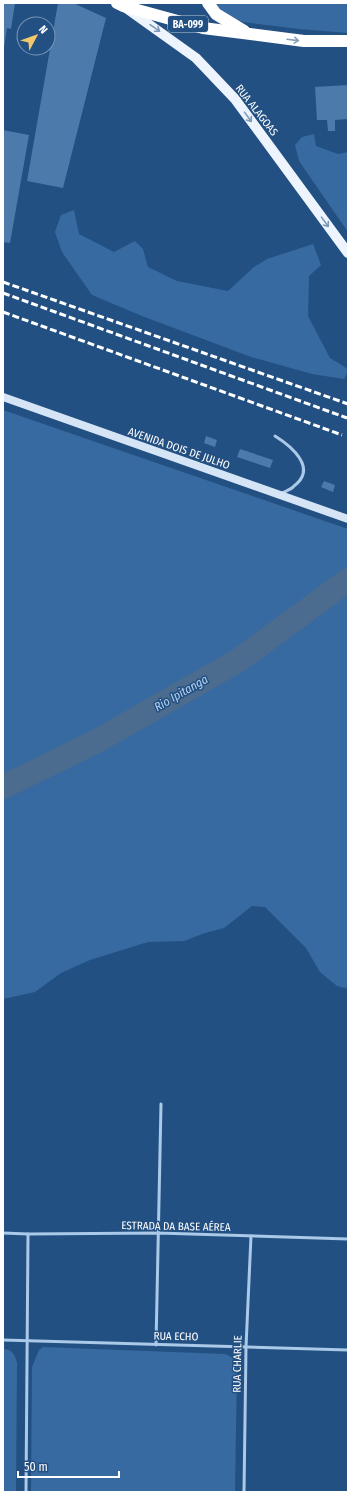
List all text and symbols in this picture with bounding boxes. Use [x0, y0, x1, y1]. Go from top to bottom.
north arrow [16, 16, 56, 56]
road number: BA-099 [168, 16, 208, 32]
text: N [36, 23, 50, 37]
one-way arrow [149, 24, 160, 32]
one-way arrow [286, 36, 299, 43]
street label: RUA ALAGOAS [233, 82, 281, 139]
one-way arrow [244, 112, 253, 123]
one-way arrow [321, 217, 329, 228]
street label: AVENIDA DOIS DE JULHO [126, 425, 232, 472]
water label: Rio Ipitanga [152, 672, 210, 714]
street label: ESTRADA DA BASE AÉREA [121, 1218, 231, 1234]
street label: RUA ECHO [153, 1330, 199, 1343]
street label: RUA CHARLIE [230, 1335, 245, 1393]
scale bar [18, 1453, 119, 1479]
text: 50 m [24, 1460, 48, 1474]

